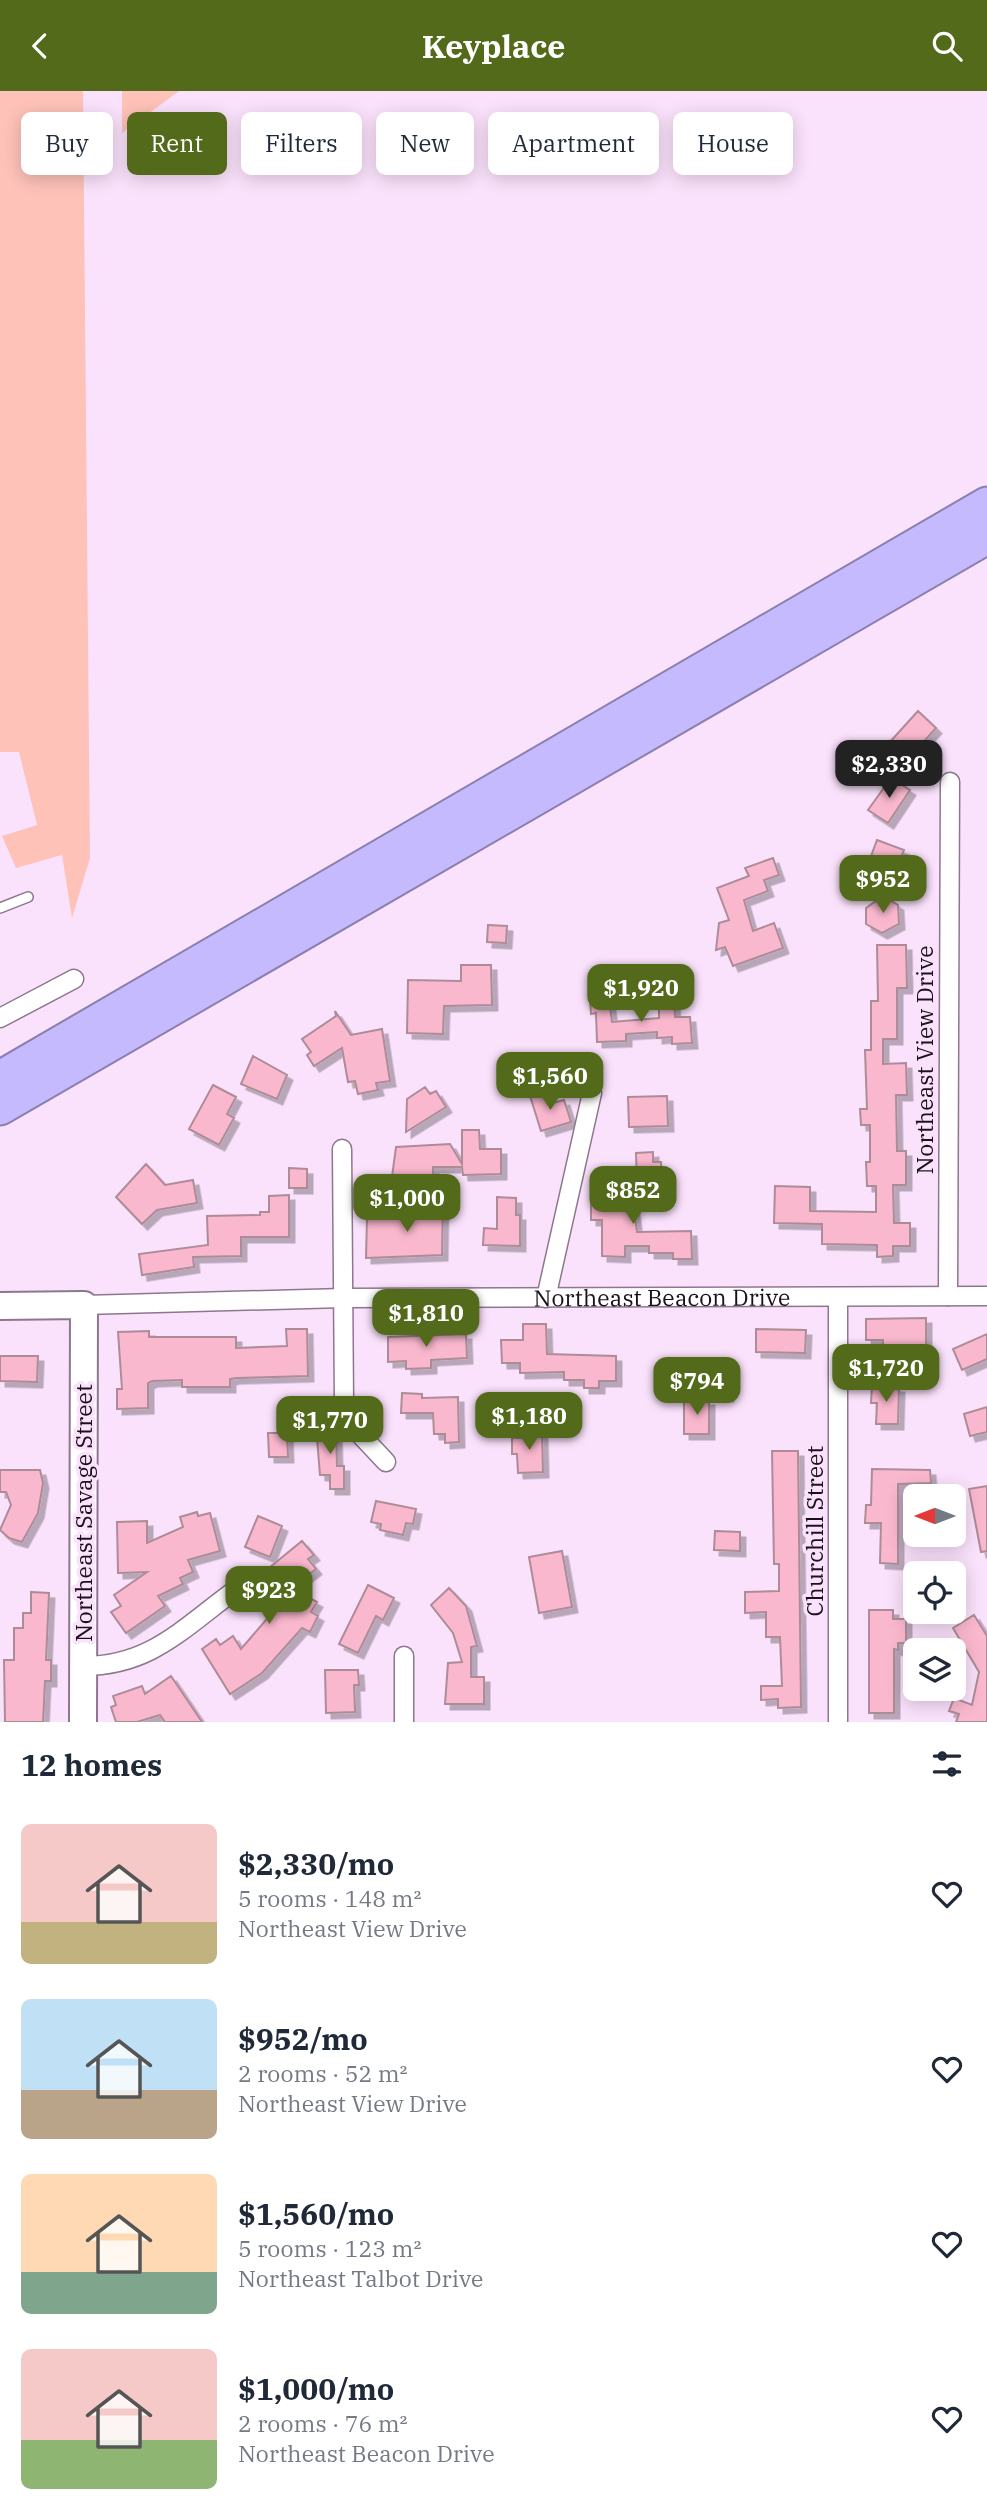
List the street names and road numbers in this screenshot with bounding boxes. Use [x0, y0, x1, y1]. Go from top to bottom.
street label: Northeast View Drive [909, 946, 939, 1174]
street label: Northeast Beacon Drive [534, 1282, 790, 1312]
street label: Northeast Savage Street [68, 1384, 98, 1642]
street label: Churchill Street [799, 1446, 829, 1616]

